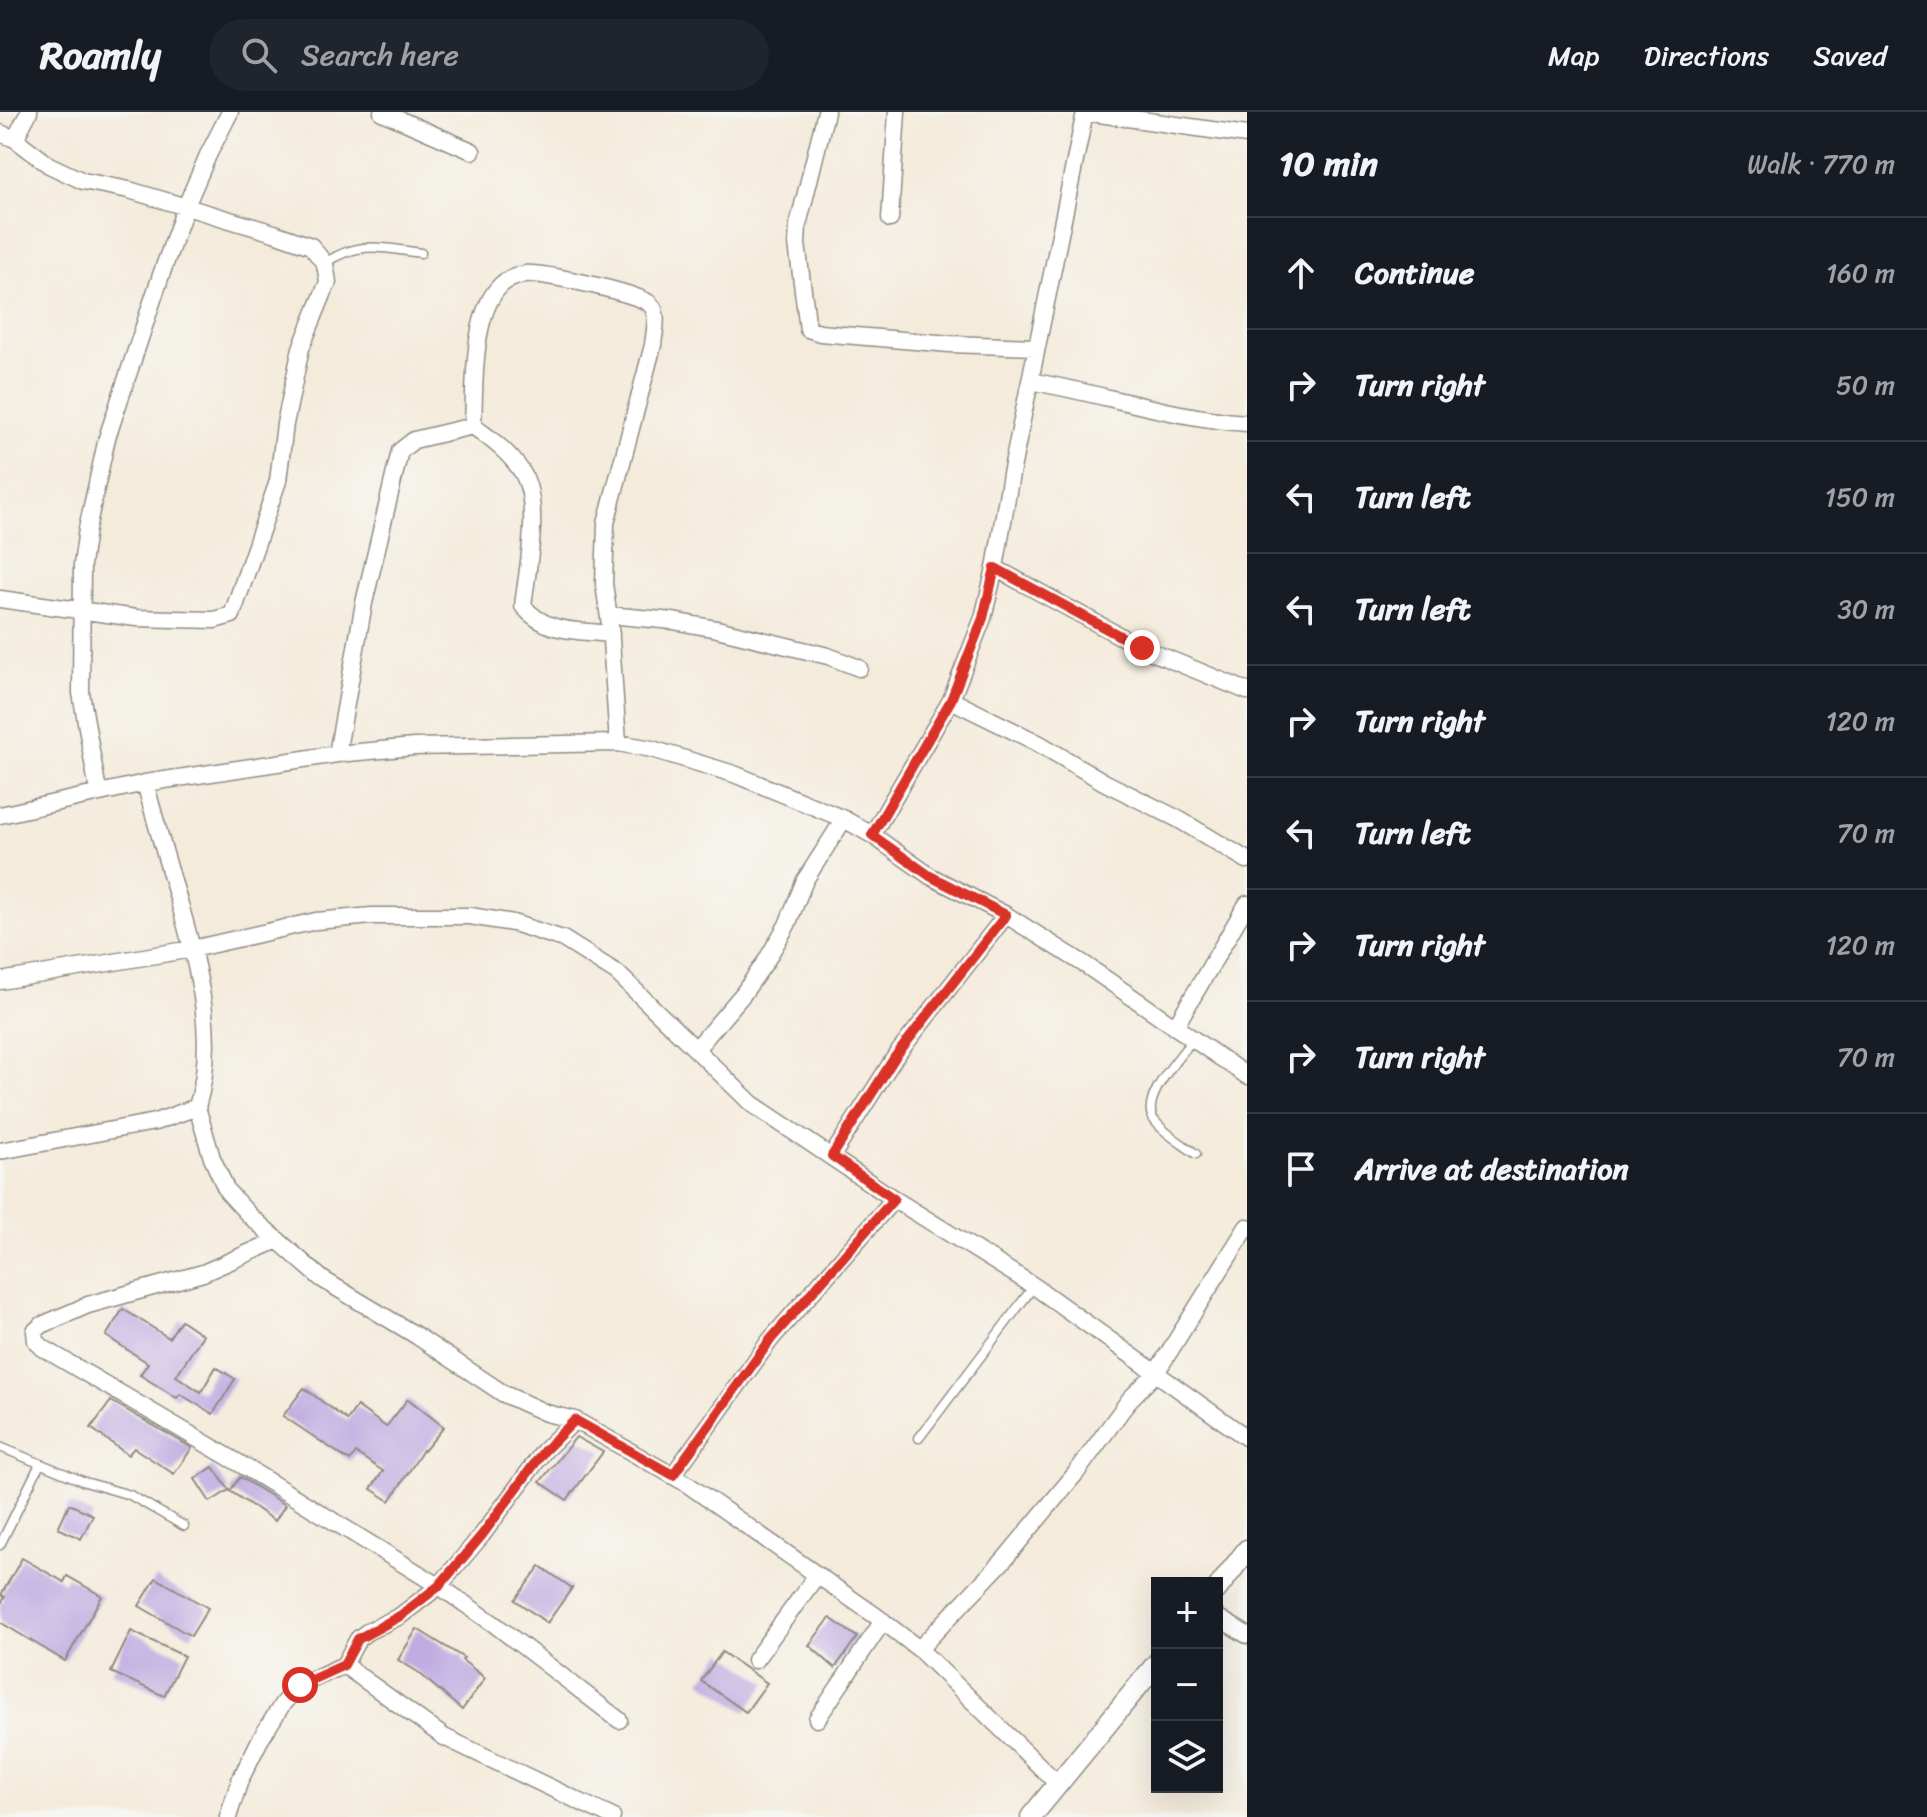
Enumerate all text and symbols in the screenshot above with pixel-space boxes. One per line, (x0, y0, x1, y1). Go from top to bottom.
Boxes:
search box (209, 19, 769, 91)
text: Roamly (40, 22, 161, 89)
text: Search here (301, 28, 459, 82)
text: Map (1548, 31, 1600, 80)
text: Directions (1644, 31, 1769, 80)
text: Saved (1813, 31, 1887, 80)
icon: search (237, 33, 281, 77)
text: 10 min (1279, 134, 1378, 194)
text: Walk · 770 m (1747, 141, 1895, 187)
text: Continue (1355, 246, 1474, 300)
text: 160 m (1826, 250, 1895, 296)
icon: ahead (1279, 251, 1323, 295)
text: Turn right (1355, 358, 1485, 412)
text: 50 m (1836, 362, 1895, 408)
icon: right (1279, 363, 1323, 407)
text: Turn left (1355, 470, 1471, 524)
text: 150 m (1825, 474, 1895, 520)
icon: left (1279, 475, 1323, 519)
text: Turn left (1355, 582, 1471, 636)
text: 30 m (1838, 586, 1895, 632)
icon: left (1279, 587, 1323, 631)
route end (1124, 630, 1160, 666)
text: Turn right (1355, 694, 1485, 748)
text: 120 m (1826, 698, 1895, 744)
icon: right (1279, 699, 1323, 743)
text: Turn left (1355, 806, 1471, 860)
text: 70 m (1837, 810, 1895, 856)
icon: left (1279, 811, 1323, 855)
text: Turn right (1355, 918, 1485, 972)
text: 120 m (1826, 922, 1895, 968)
icon: right (1279, 923, 1323, 967)
text: Turn right (1355, 1030, 1485, 1084)
text: 70 m (1837, 1034, 1895, 1080)
icon: right (1279, 1035, 1323, 1079)
text: Arrive at destination (1355, 1142, 1629, 1196)
icon: arrive (1279, 1147, 1323, 1191)
map controls (1151, 1577, 1223, 1793)
button: + (1151, 1577, 1223, 1649)
button: − (1151, 1649, 1223, 1721)
route start (282, 1667, 318, 1703)
button: layers (1151, 1721, 1223, 1793)

